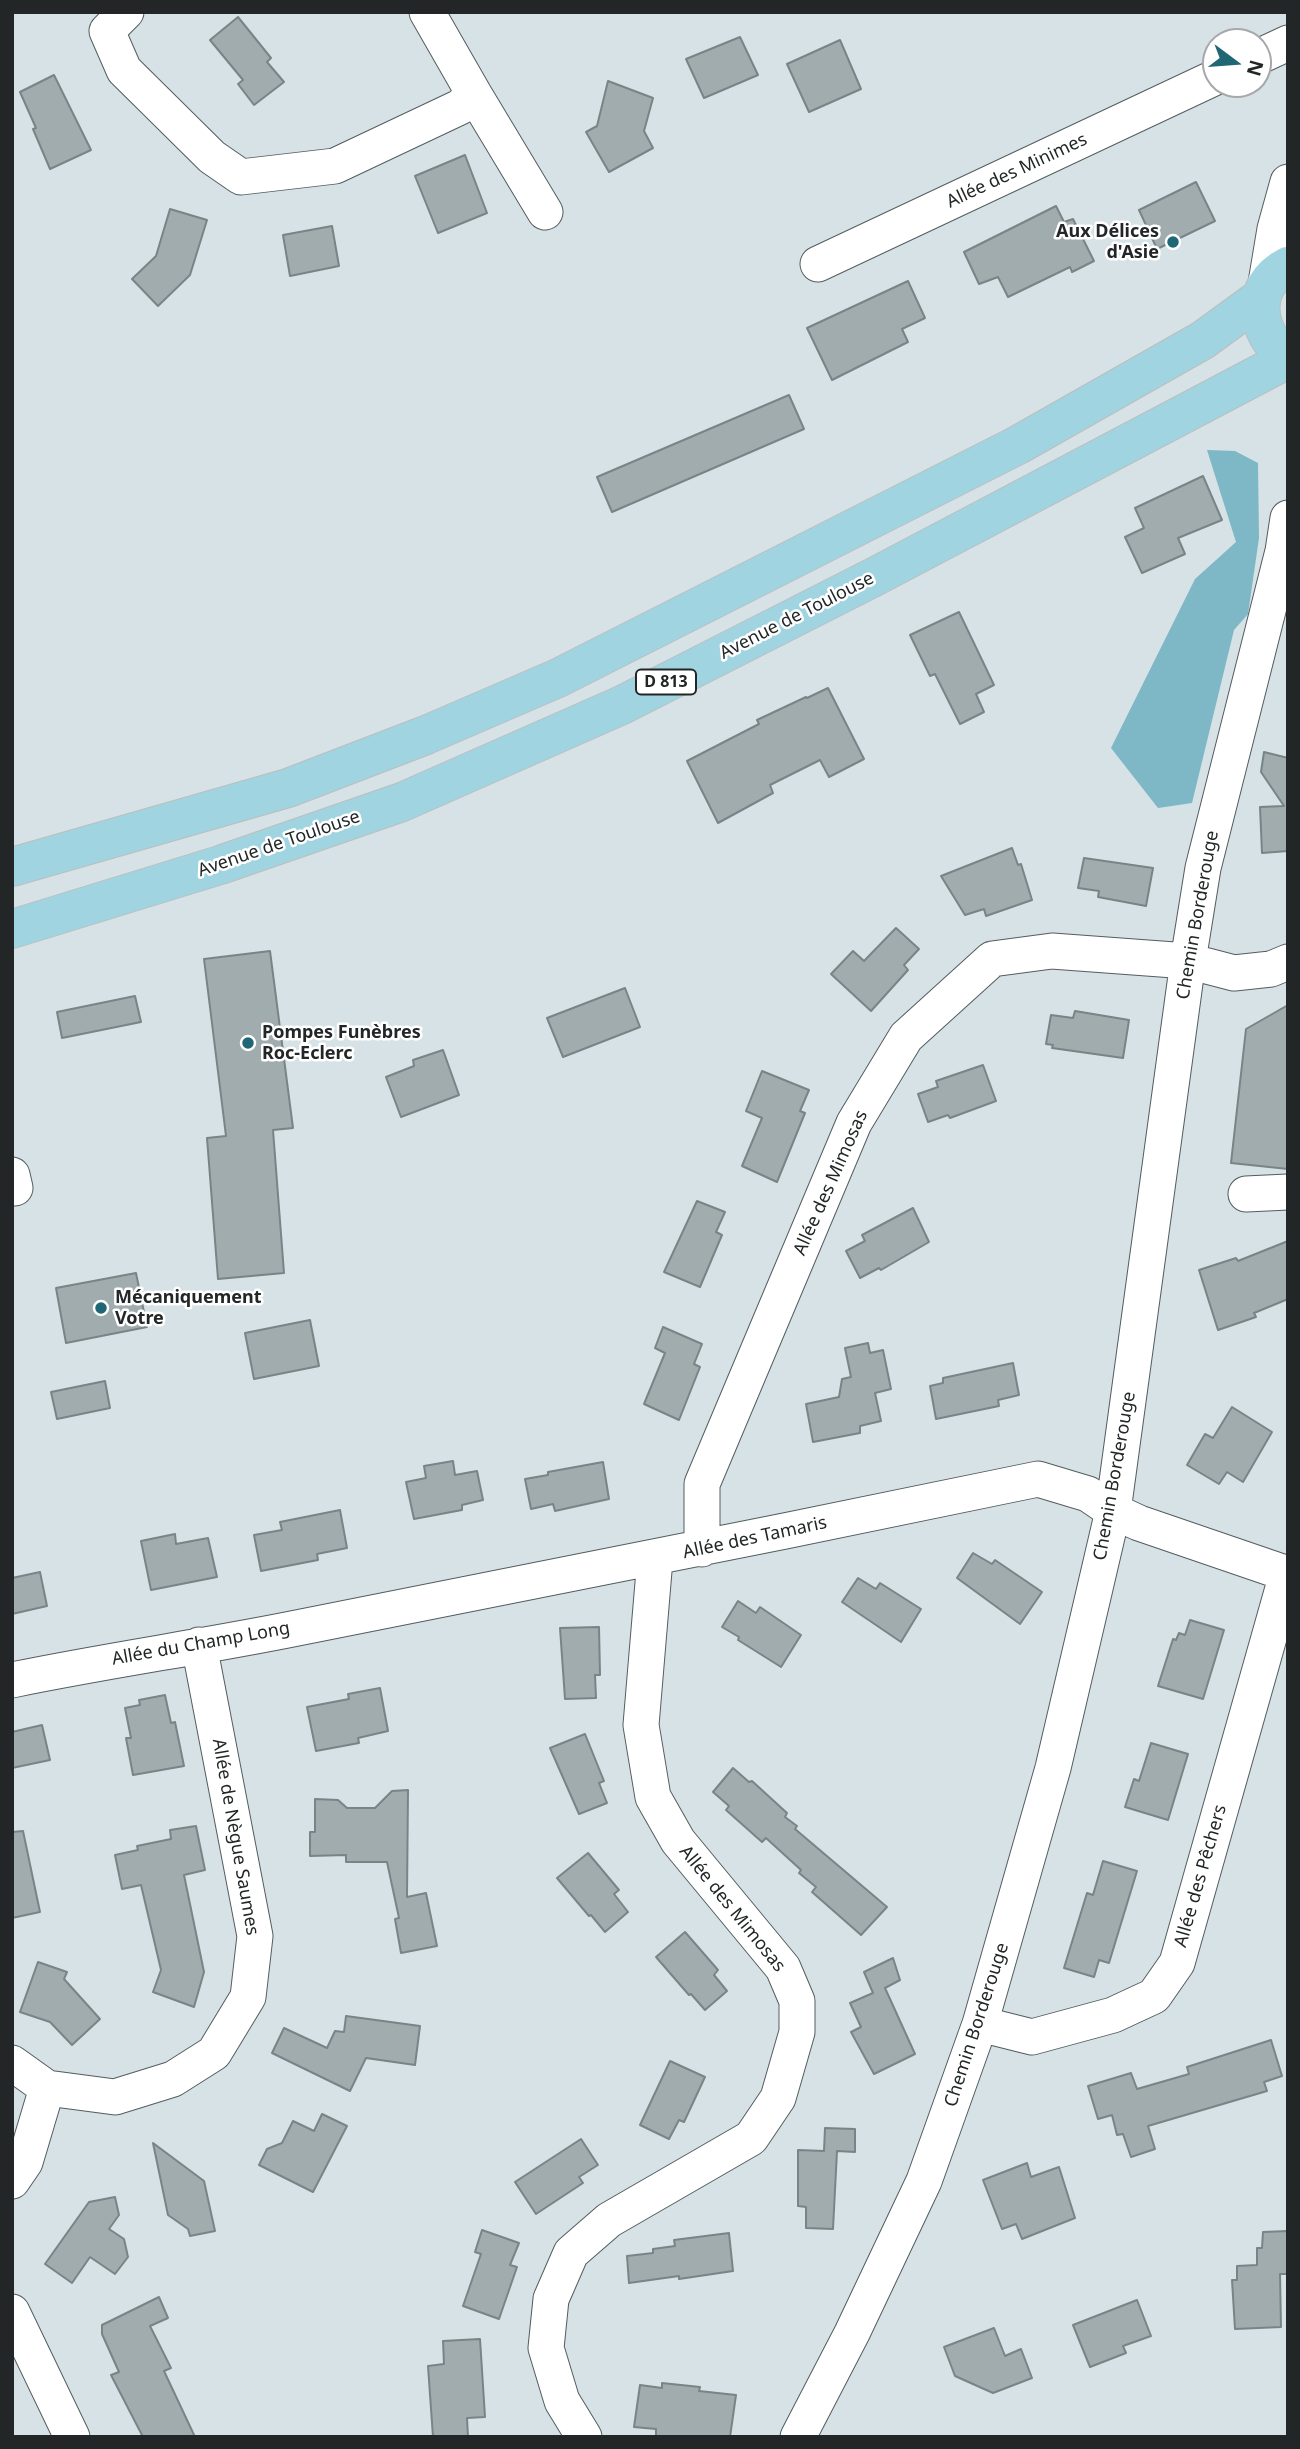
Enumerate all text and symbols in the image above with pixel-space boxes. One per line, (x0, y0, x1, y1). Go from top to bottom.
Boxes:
north arrow (1202, 28, 1272, 98)
text: N (1241, 57, 1270, 79)
street label: Allée des Minimes (943, 129, 1091, 213)
place label: Aux Délices d'Asie (1056, 221, 1159, 264)
marker: Aux Délices d'Asie (1165, 234, 1181, 250)
street label: Avenue de Toulouse (716, 568, 878, 664)
road number: D 813 (636, 670, 696, 694)
street label: Avenue de Toulouse (195, 806, 363, 882)
street label: Chemin Borderouge (1173, 829, 1223, 1001)
place label: Pompes Funèbres Roc-Eclerc (262, 1022, 421, 1064)
marker: Pompes Funèbres Roc-Eclerc (240, 1035, 256, 1051)
street label: Allée des Mimosas (789, 1107, 873, 1259)
place label: Mécaniquement Votre (115, 1287, 262, 1330)
marker: Mécaniquement Votre (93, 1300, 109, 1316)
street label: Chemin Borderouge (1090, 1390, 1140, 1562)
street label: Allée des Tamaris (681, 1512, 829, 1564)
street label: Allée du Champ Long (110, 1618, 292, 1670)
street label: Allée de Nègue Saumes (207, 1737, 263, 1937)
street label: Allée des Pêchers (1170, 1802, 1232, 1950)
street label: Allée des Mimosas (674, 1841, 790, 1977)
street label: Chemin Borderouge (940, 1940, 1014, 2110)

